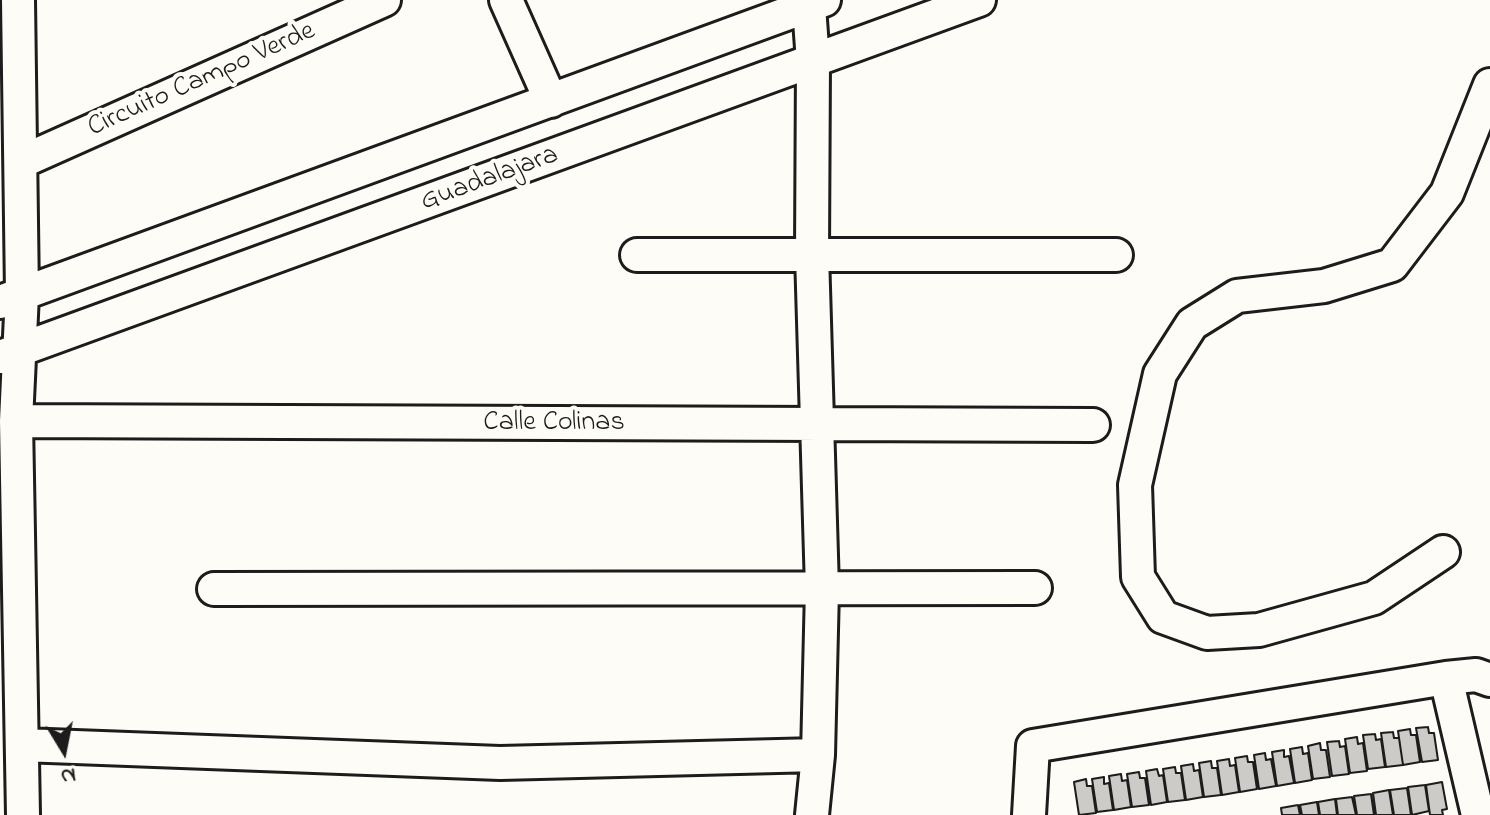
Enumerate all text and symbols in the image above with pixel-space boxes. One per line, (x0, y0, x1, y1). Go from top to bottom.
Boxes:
street label: Circuito Campo Verde (83, 16, 321, 146)
street label: Guadalajara (417, 140, 563, 220)
street label: Calle Colinas (483, 407, 625, 441)
north arrow (24, 711, 104, 791)
text: N (58, 758, 78, 792)

